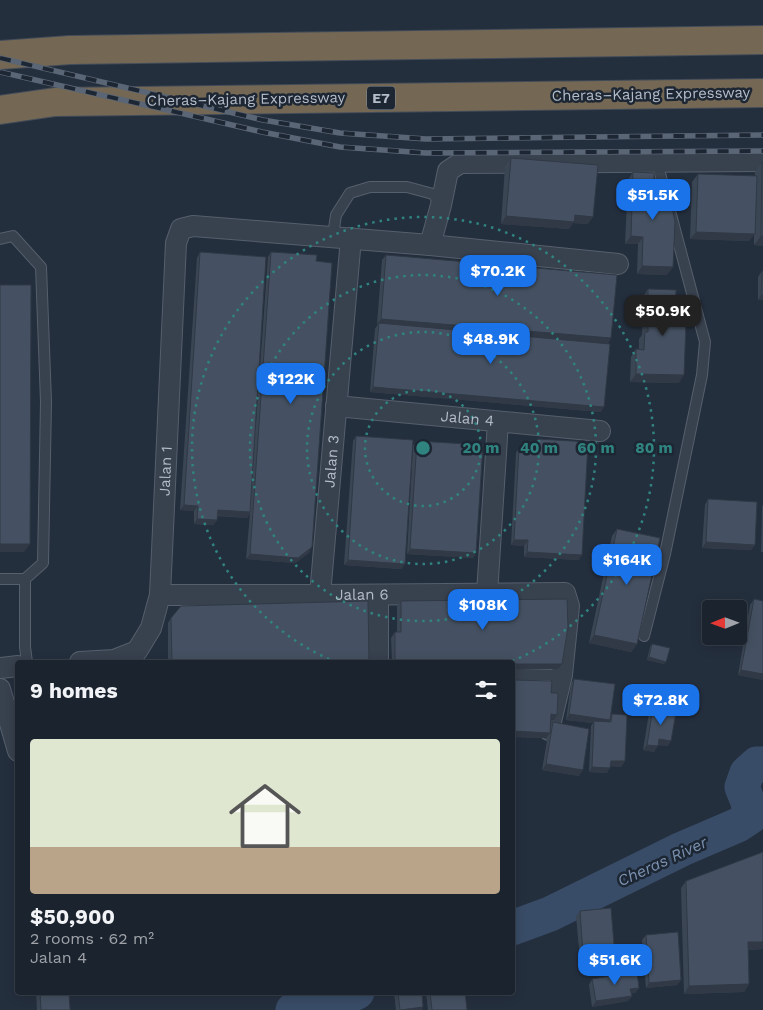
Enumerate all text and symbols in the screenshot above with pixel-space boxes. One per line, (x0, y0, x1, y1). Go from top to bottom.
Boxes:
street label: Cheras–Kajang Expressway (552, 83, 751, 105)
road number: E7 (367, 86, 395, 110)
street label: Cheras–Kajang Expressway (147, 88, 346, 110)
pin: $51.5K (612, 178, 694, 221)
text: $51.5K (627, 185, 679, 204)
pin: $70.2K (457, 254, 539, 297)
text: $70.2K (471, 261, 525, 280)
pin: $50.9K (622, 294, 704, 337)
text: $50.9K (635, 301, 691, 320)
pin: $48.9K (450, 322, 532, 365)
text: $48.9K (463, 329, 519, 348)
pin: $122K (256, 362, 326, 405)
text: $122K (267, 369, 315, 388)
street label: Jalan 4 (440, 407, 495, 430)
street label: Jalan 3 (320, 434, 343, 489)
centre of rings (414, 439, 432, 457)
text: 20 m (462, 439, 500, 457)
text: 40 m (520, 439, 558, 457)
text: 60 m (577, 439, 615, 457)
text: 80 m (635, 439, 673, 457)
street label: Jalan 1 (156, 446, 176, 496)
pin: $164K (592, 544, 662, 586)
text: $164K (603, 550, 651, 569)
street label: Jalan 6 (335, 585, 389, 604)
pin: $108K (448, 588, 518, 631)
text: $108K (459, 595, 507, 614)
north arrow (702, 600, 748, 645)
map controls (702, 600, 747, 645)
icon: filters (472, 676, 500, 704)
text: 9 homes (30, 678, 118, 703)
pin: $72.8K (620, 684, 702, 726)
text: $72.8K (633, 690, 689, 709)
icon: home (220, 771, 310, 861)
water label: Cheras River (614, 832, 711, 890)
text: $50,900 (30, 904, 115, 929)
text: 2 rooms · 62 m² (30, 929, 154, 948)
pin: $51.6K (574, 944, 656, 986)
text: Jalan 4 (30, 948, 87, 967)
text: $51.6K (589, 950, 641, 969)

